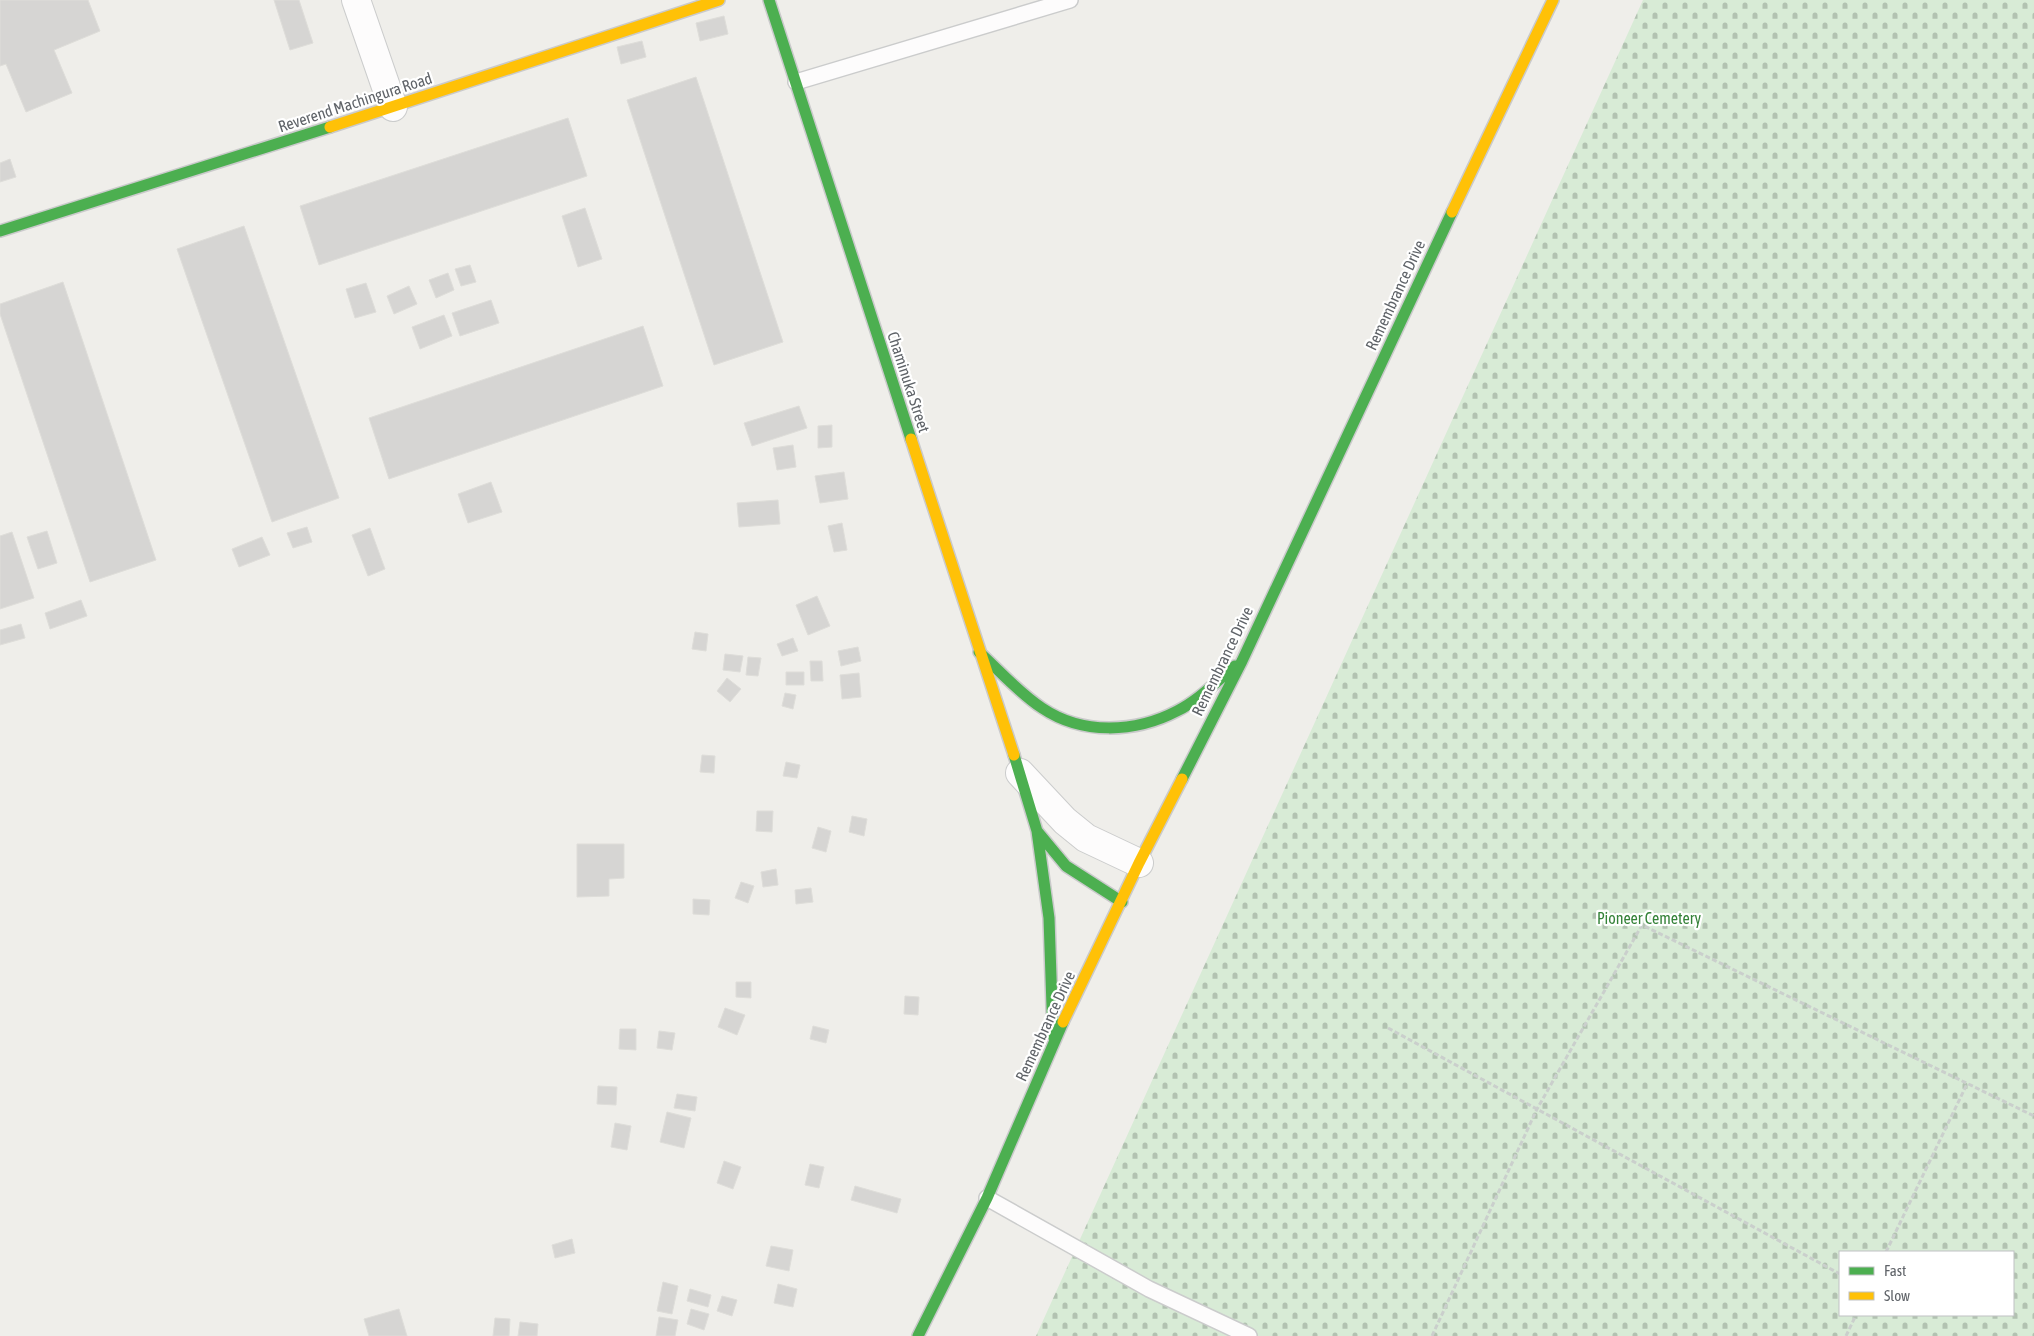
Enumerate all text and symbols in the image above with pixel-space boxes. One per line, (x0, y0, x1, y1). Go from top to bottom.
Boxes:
street label: Reverend Machingura Road (276, 69, 435, 136)
street label: Remembrance Drive (1362, 237, 1428, 353)
street label: Chaminuka Street (884, 329, 934, 435)
street label: Remembrance Drive (1188, 603, 1256, 719)
park label: Pioneer Cemetery (1597, 909, 1701, 928)
street label: Remembrance Drive (1012, 968, 1078, 1084)
legend (1839, 1251, 2014, 1316)
text: Fast (1884, 1262, 1906, 1279)
text: Slow (1884, 1287, 1910, 1304)

